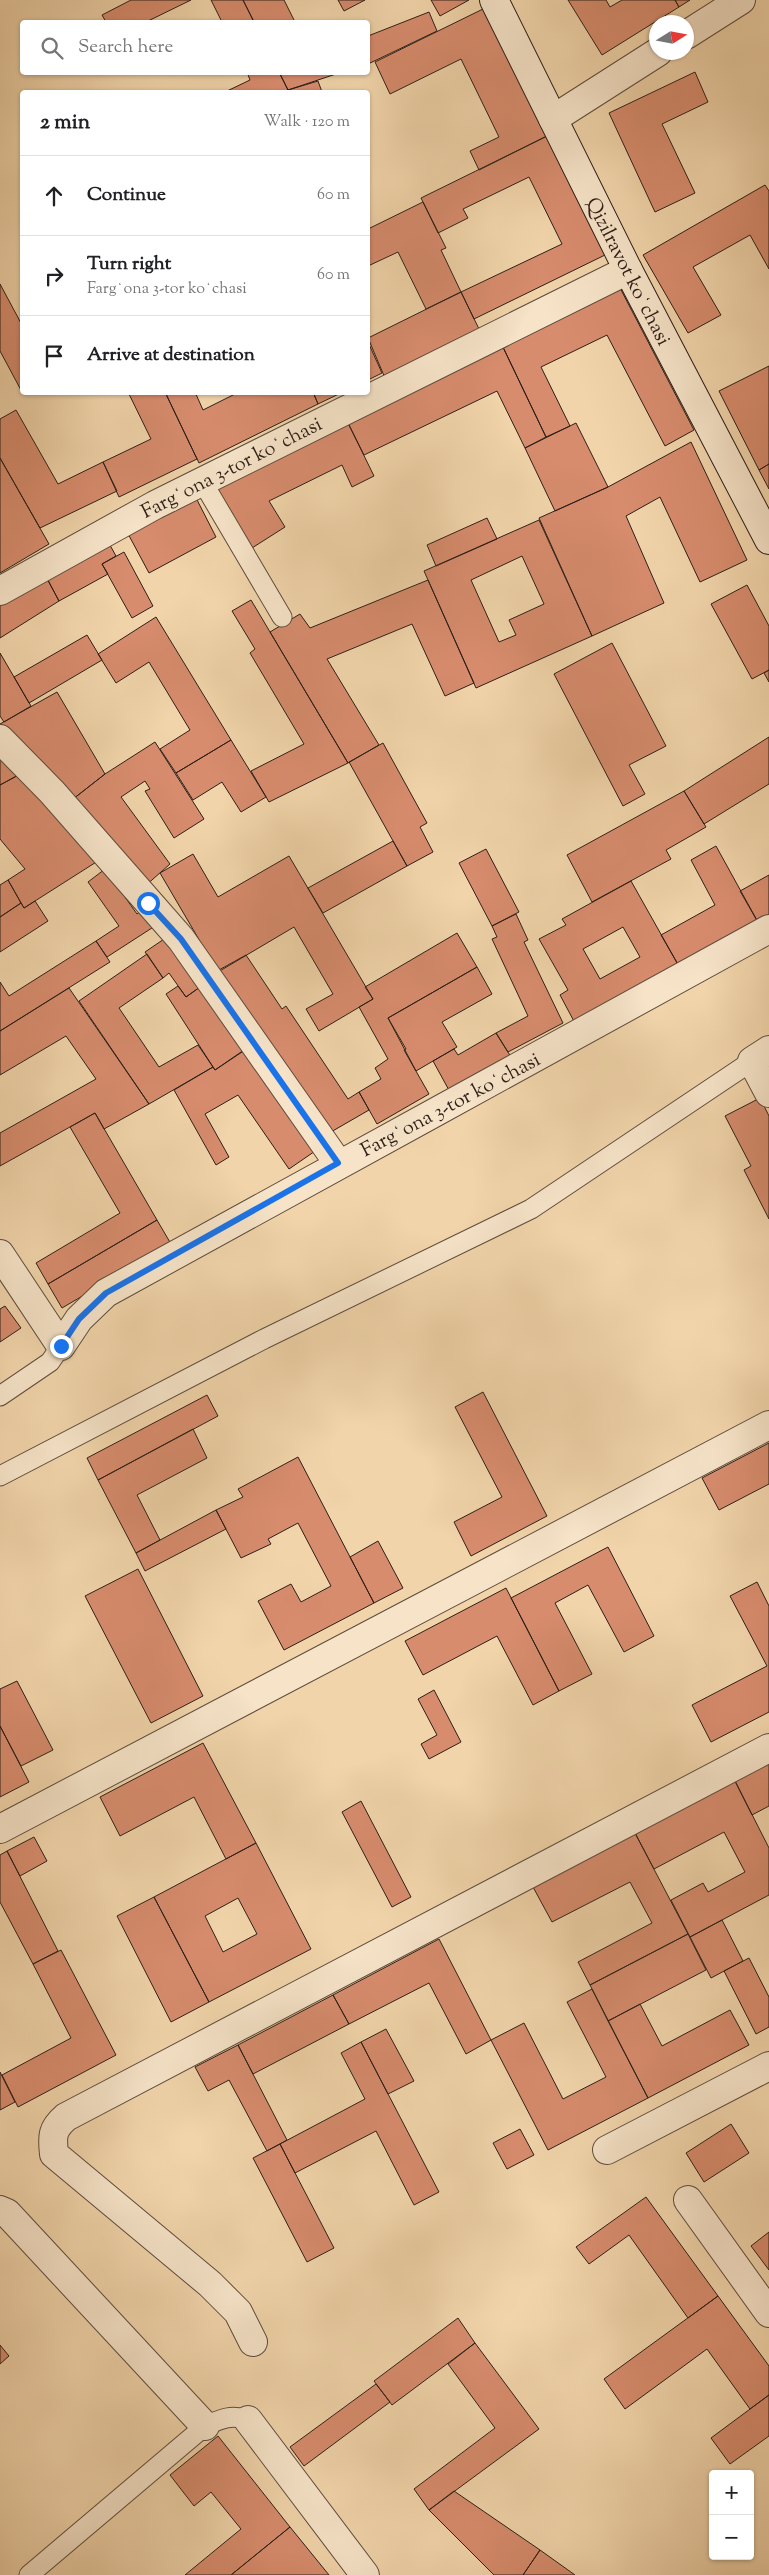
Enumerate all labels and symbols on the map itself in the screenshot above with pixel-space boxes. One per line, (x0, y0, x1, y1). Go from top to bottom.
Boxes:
north arrow (649, 15, 694, 60)
street label: Qizilravot koʻchasi (577, 193, 677, 352)
street label: Fargʻona 3-tor koʻchasi (137, 411, 328, 528)
route start (137, 892, 160, 915)
street label: Fargʻona 3-tor koʻchasi (356, 1046, 546, 1166)
route end (50, 1335, 73, 1358)

